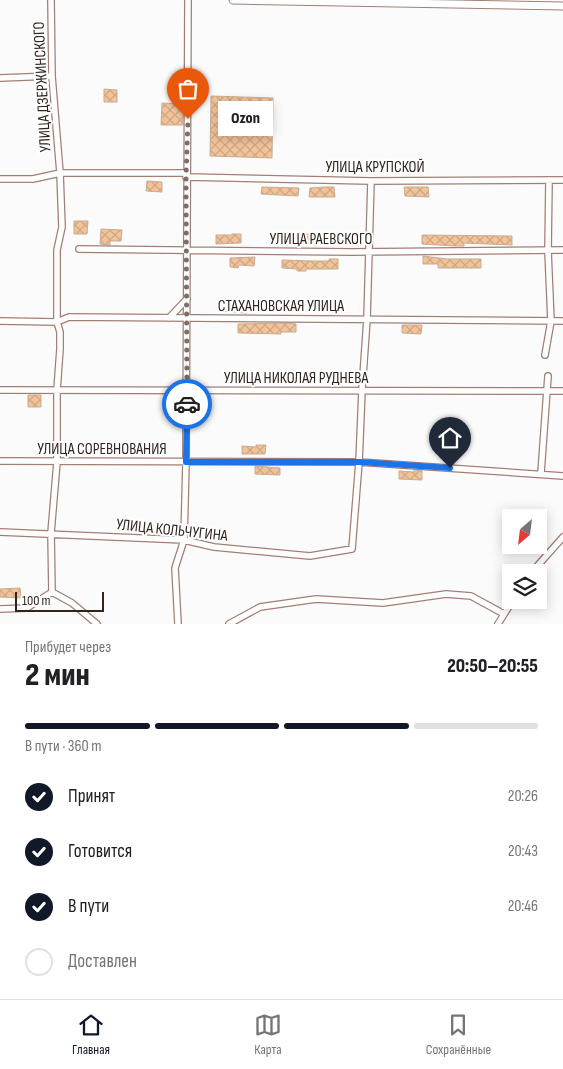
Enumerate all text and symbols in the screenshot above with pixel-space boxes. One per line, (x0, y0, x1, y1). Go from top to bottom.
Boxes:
street label: УЛИЦА ДЗЕРЖИНСКОГО (30, 21, 55, 153)
pin (167, 68, 209, 119)
icon: bag (174, 75, 202, 103)
callout: Ozon (218, 102, 273, 136)
text: Ozon (231, 109, 260, 128)
street label: УЛИЦА КРУПСКОЙ (325, 158, 425, 177)
street label: УЛИЦА РАЕВСКОГО (270, 230, 372, 249)
street label: СТАХАНОВСКАЯ УЛИЦА (218, 297, 344, 316)
street label: УЛИЦА НИКОЛАЯ РУДНЕВА (224, 369, 368, 388)
courier (162, 379, 212, 429)
icon: car (173, 390, 201, 418)
pin (429, 417, 471, 468)
icon: home (436, 424, 464, 452)
street label: УЛИЦА СОРЕВНОВАНИЯ (37, 440, 167, 459)
north arrow (502, 509, 548, 554)
map controls (502, 509, 547, 609)
street label: УЛИЦА КОЛЬЧУГИНА (115, 515, 229, 546)
button: layers (502, 564, 547, 609)
scale bar (15, 589, 104, 612)
text: 100 m (22, 592, 51, 609)
text: Прибудет через (25, 638, 111, 657)
text: 20:50–20:55 (447, 655, 538, 678)
text: 2 мин (25, 656, 90, 695)
text: В пути · 360 m (25, 737, 102, 756)
icon: check (25, 783, 53, 811)
text: Принят (68, 785, 115, 808)
text: 20:26 (508, 787, 538, 806)
icon: check (25, 838, 53, 866)
text: Готовится (68, 840, 132, 863)
text: 20:43 (508, 842, 538, 861)
icon: check (25, 893, 53, 921)
text: В пути (68, 895, 109, 918)
text: 20:46 (508, 897, 538, 916)
text: Доставлен (68, 950, 137, 973)
tab: Главная (72, 1011, 110, 1058)
tab: Карта (254, 1011, 282, 1058)
tab: Сохранённые (426, 1011, 491, 1058)

